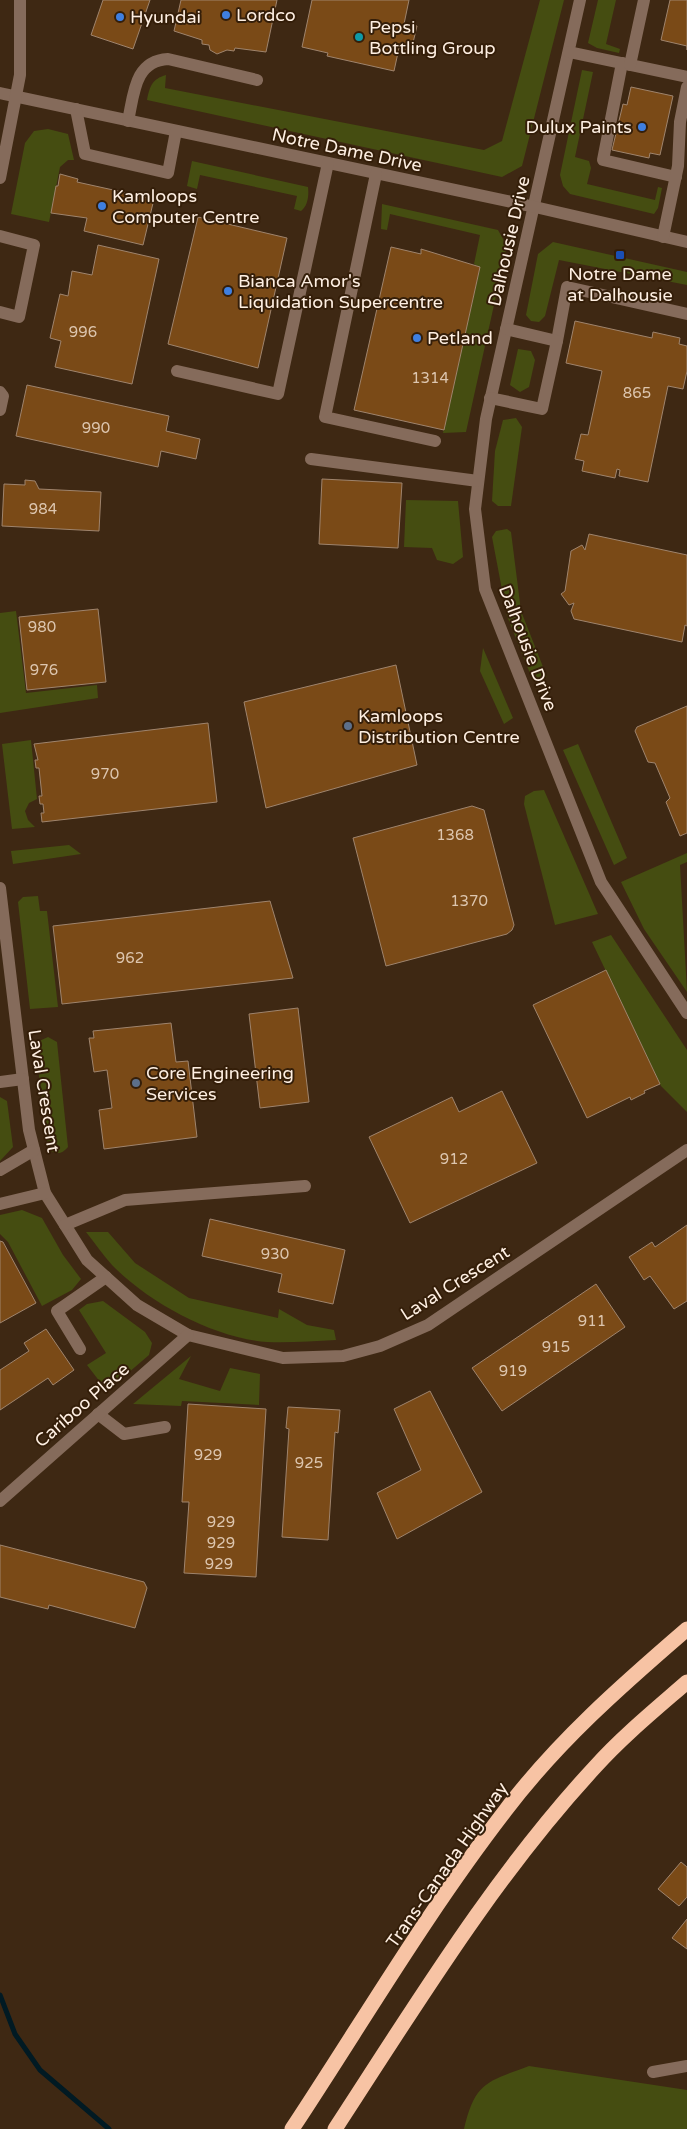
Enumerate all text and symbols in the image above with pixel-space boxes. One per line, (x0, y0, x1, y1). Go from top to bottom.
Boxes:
place label: Lordco (236, 4, 296, 26)
place label: Hyundai (130, 6, 201, 28)
marker: Lordco (220, 9, 232, 21)
marker: Hyundai (114, 11, 126, 23)
place label: Pepsi Bottling Group (369, 16, 496, 59)
marker: Pepsi Bottling Group (353, 31, 365, 43)
place label: Dulux Paints (526, 116, 632, 138)
marker: Dulux Paints (636, 121, 648, 133)
street label: Notre Dame Drive (270, 123, 424, 177)
street label: Dalhousie Drive (483, 174, 535, 308)
place label: Kamloops Computer Centre (112, 185, 259, 228)
marker: Kamloops Computer Centre (96, 200, 108, 212)
marker: Notre Dame at Dalhousie (614, 249, 626, 261)
place label: Notre Dame at Dalhousie (567, 263, 673, 306)
place label: Bianca Amor's Liquidation Supercentre (238, 270, 443, 313)
marker: Bianca Amor's Liquidation Supercentre (222, 285, 234, 297)
house number: 996 (69, 323, 97, 341)
place label: Petland (427, 327, 493, 349)
marker: Petland (411, 332, 423, 344)
house number: 1314 (411, 369, 449, 387)
house number: 865 (623, 384, 651, 402)
house number: 990 (82, 419, 110, 437)
house number: 984 (29, 500, 57, 518)
street label: Dalhousie Drive (494, 582, 562, 714)
house number: 980 (28, 618, 56, 636)
house number: 976 (30, 661, 58, 679)
place label: Kamloops Distribution Centre (358, 705, 520, 748)
marker: Kamloops Distribution Centre (342, 720, 354, 732)
house number: 970 (91, 765, 119, 783)
house number: 1368 (436, 826, 474, 844)
house number: 1370 (450, 892, 488, 910)
house number: 962 (116, 949, 144, 967)
street label: Laval Crescent (23, 1028, 65, 1154)
place label: Core Engineering Services (146, 1062, 294, 1105)
marker: Core Engineering Services (130, 1077, 142, 1089)
house number: 912 (440, 1150, 468, 1168)
street label: Laval Crescent (397, 1241, 514, 1325)
house number: 930 (261, 1245, 289, 1263)
house number: 911 (578, 1312, 606, 1330)
house number: 915 (542, 1338, 570, 1356)
street label: Cariboo Place (30, 1358, 134, 1452)
house number: 919 (499, 1362, 527, 1380)
house number: 929 (194, 1446, 222, 1464)
house number: 925 (295, 1454, 323, 1472)
house number: 929 (207, 1513, 235, 1531)
house number: 929 (207, 1534, 235, 1552)
house number: 929 (205, 1555, 233, 1573)
street label: Trans-Canada Highway (381, 1778, 513, 1952)

